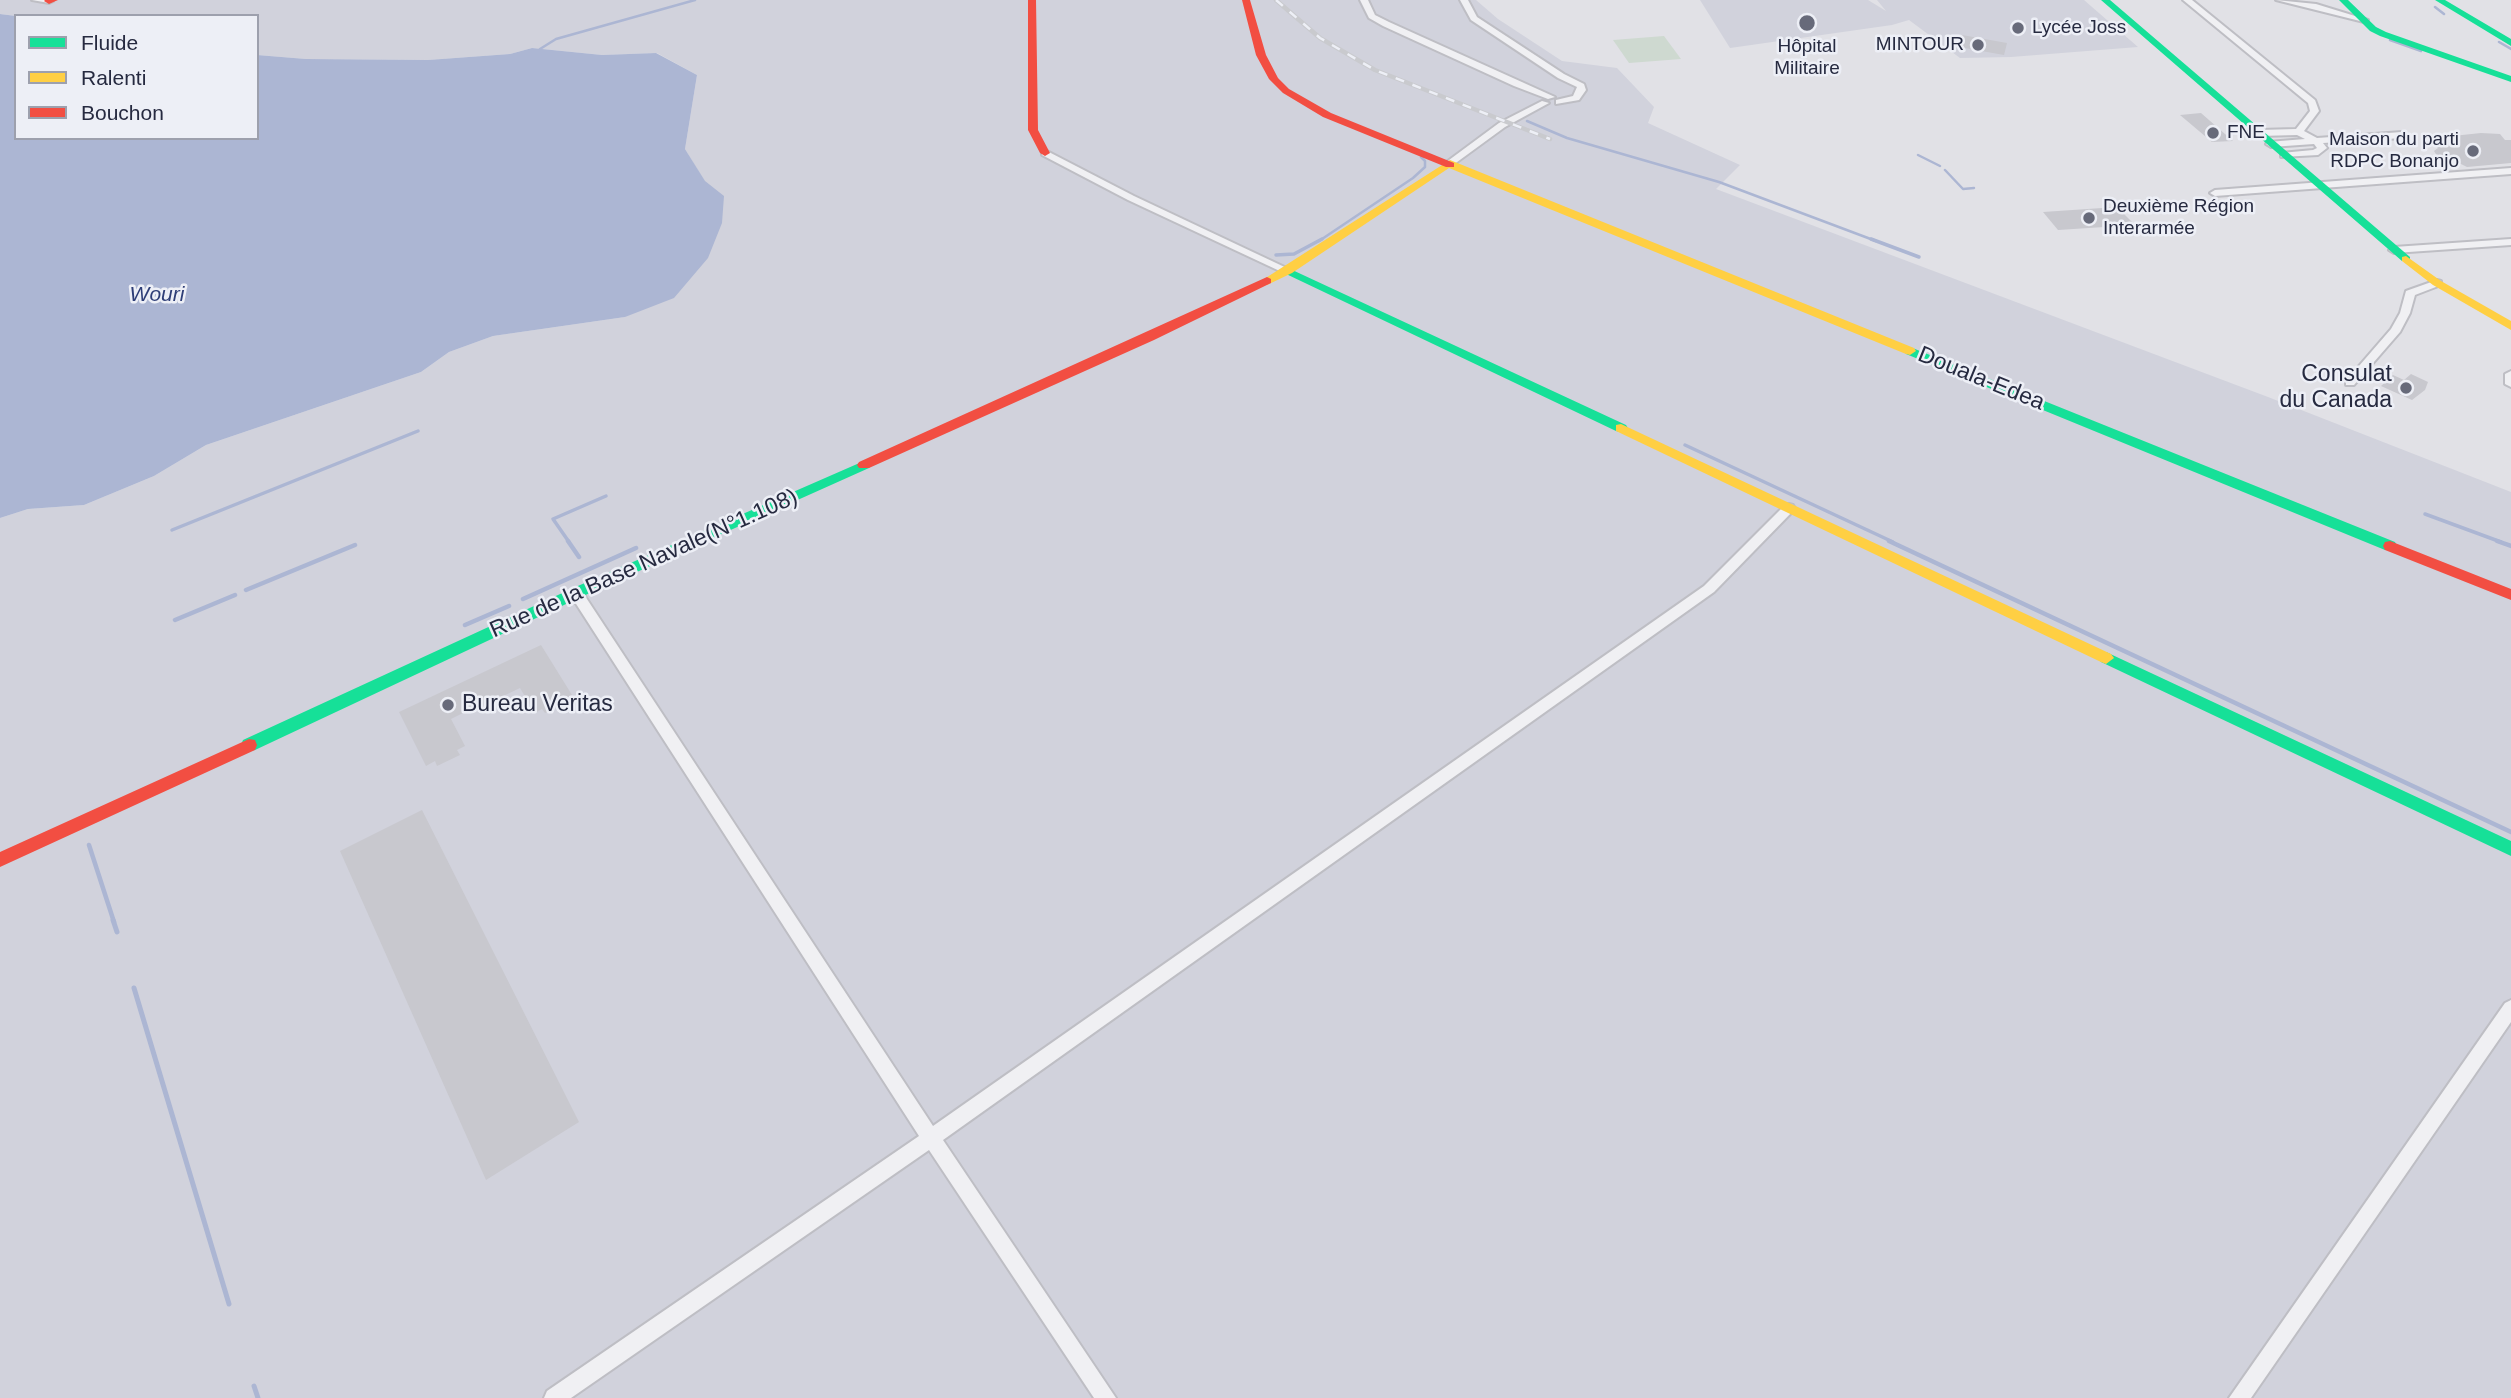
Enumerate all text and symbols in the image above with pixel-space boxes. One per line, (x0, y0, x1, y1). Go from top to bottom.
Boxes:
marker: Hôpital Militaire (1797, 13, 1817, 33)
legend (14, 14, 259, 140)
place label: Lycée Joss (2032, 17, 2126, 39)
marker: Lycée Joss (2010, 20, 2026, 36)
text: Fluide (81, 31, 138, 54)
place label: MINTOUR (1876, 34, 1964, 56)
place label: Hôpital Militaire (1774, 36, 1840, 80)
marker: MINTOUR (1970, 37, 1986, 53)
text: Ralenti (81, 66, 146, 89)
text: Bouchon (81, 101, 164, 124)
place label: FNE (2227, 122, 2265, 144)
marker: FNE (2205, 125, 2221, 141)
place label: Maison du parti RDPC Bonanjo (2329, 129, 2459, 173)
marker: Maison du parti RDPC Bonanjo (2465, 143, 2481, 159)
place label: Deuxième Région Interarmée (2103, 196, 2254, 240)
marker: Deuxième Région Interarmée (2081, 210, 2097, 226)
water label: Wouri (130, 282, 184, 308)
street label: Douala-Edea (1914, 341, 2048, 417)
place label: Consulat du Canada (2279, 361, 2392, 415)
marker: Consulat du Canada (2398, 380, 2414, 396)
street label: Rue de la Base Navale(N°1.108) (486, 483, 802, 645)
place label: Bureau Veritas (462, 691, 613, 719)
marker: Bureau Veritas (440, 697, 456, 713)

